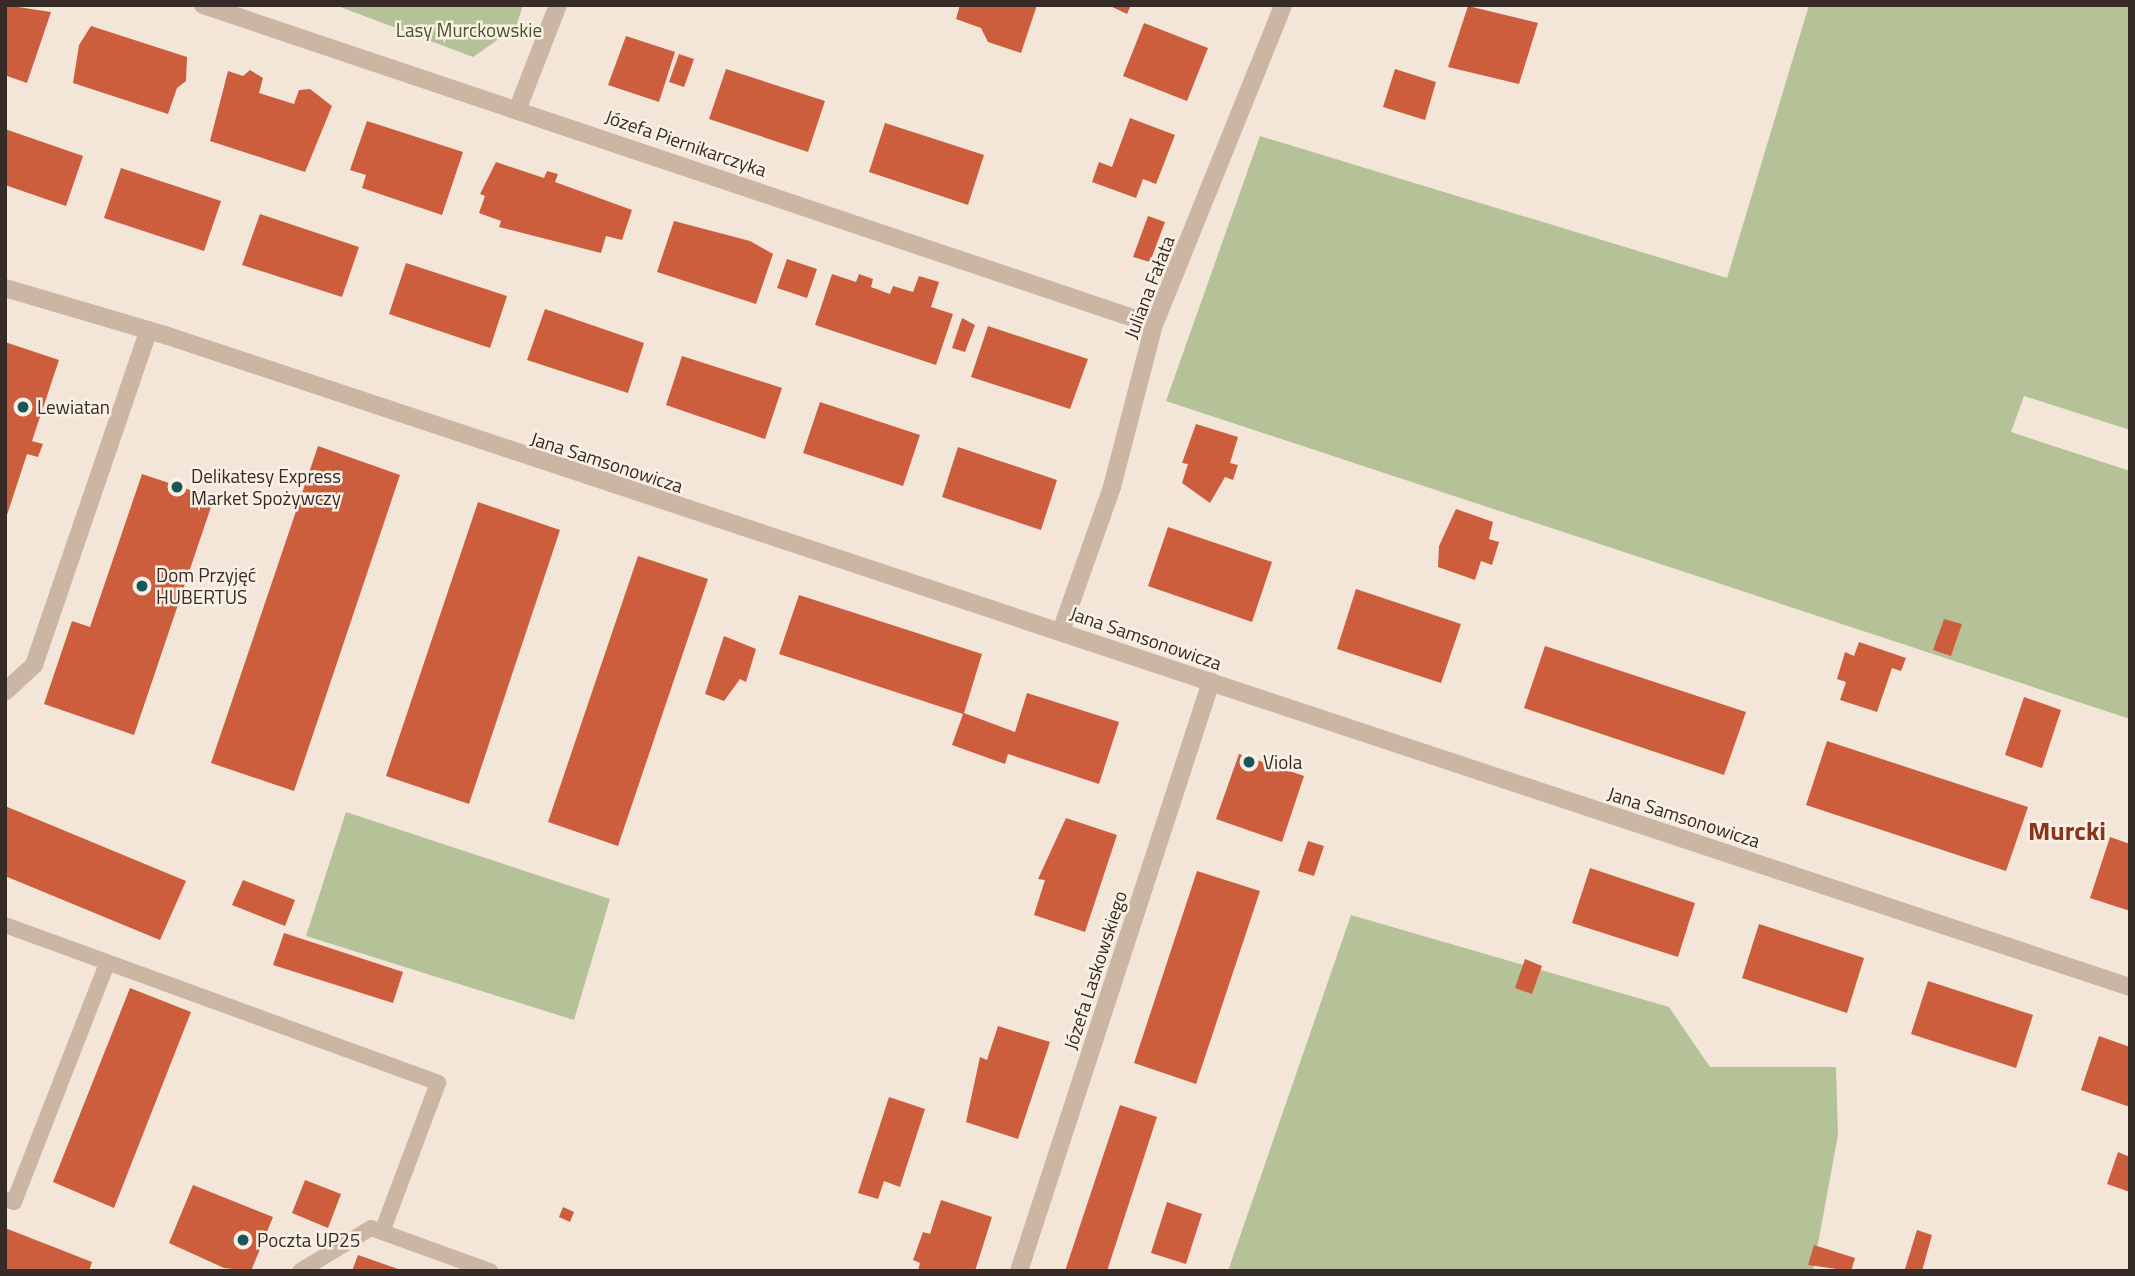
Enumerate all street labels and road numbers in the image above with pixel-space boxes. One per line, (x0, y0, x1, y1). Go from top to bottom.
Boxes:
street label: Józefa Piernikarczyka (602, 105, 770, 181)
street label: Juliana Fałata (1119, 232, 1179, 342)
street label: Jana Samsonowicza (528, 427, 686, 497)
street label: Jana Samsonowicza (1067, 601, 1225, 675)
street label: Jana Samsonowicza (1605, 782, 1763, 852)
street label: Józefa Laskowskiego (1059, 888, 1131, 1052)

